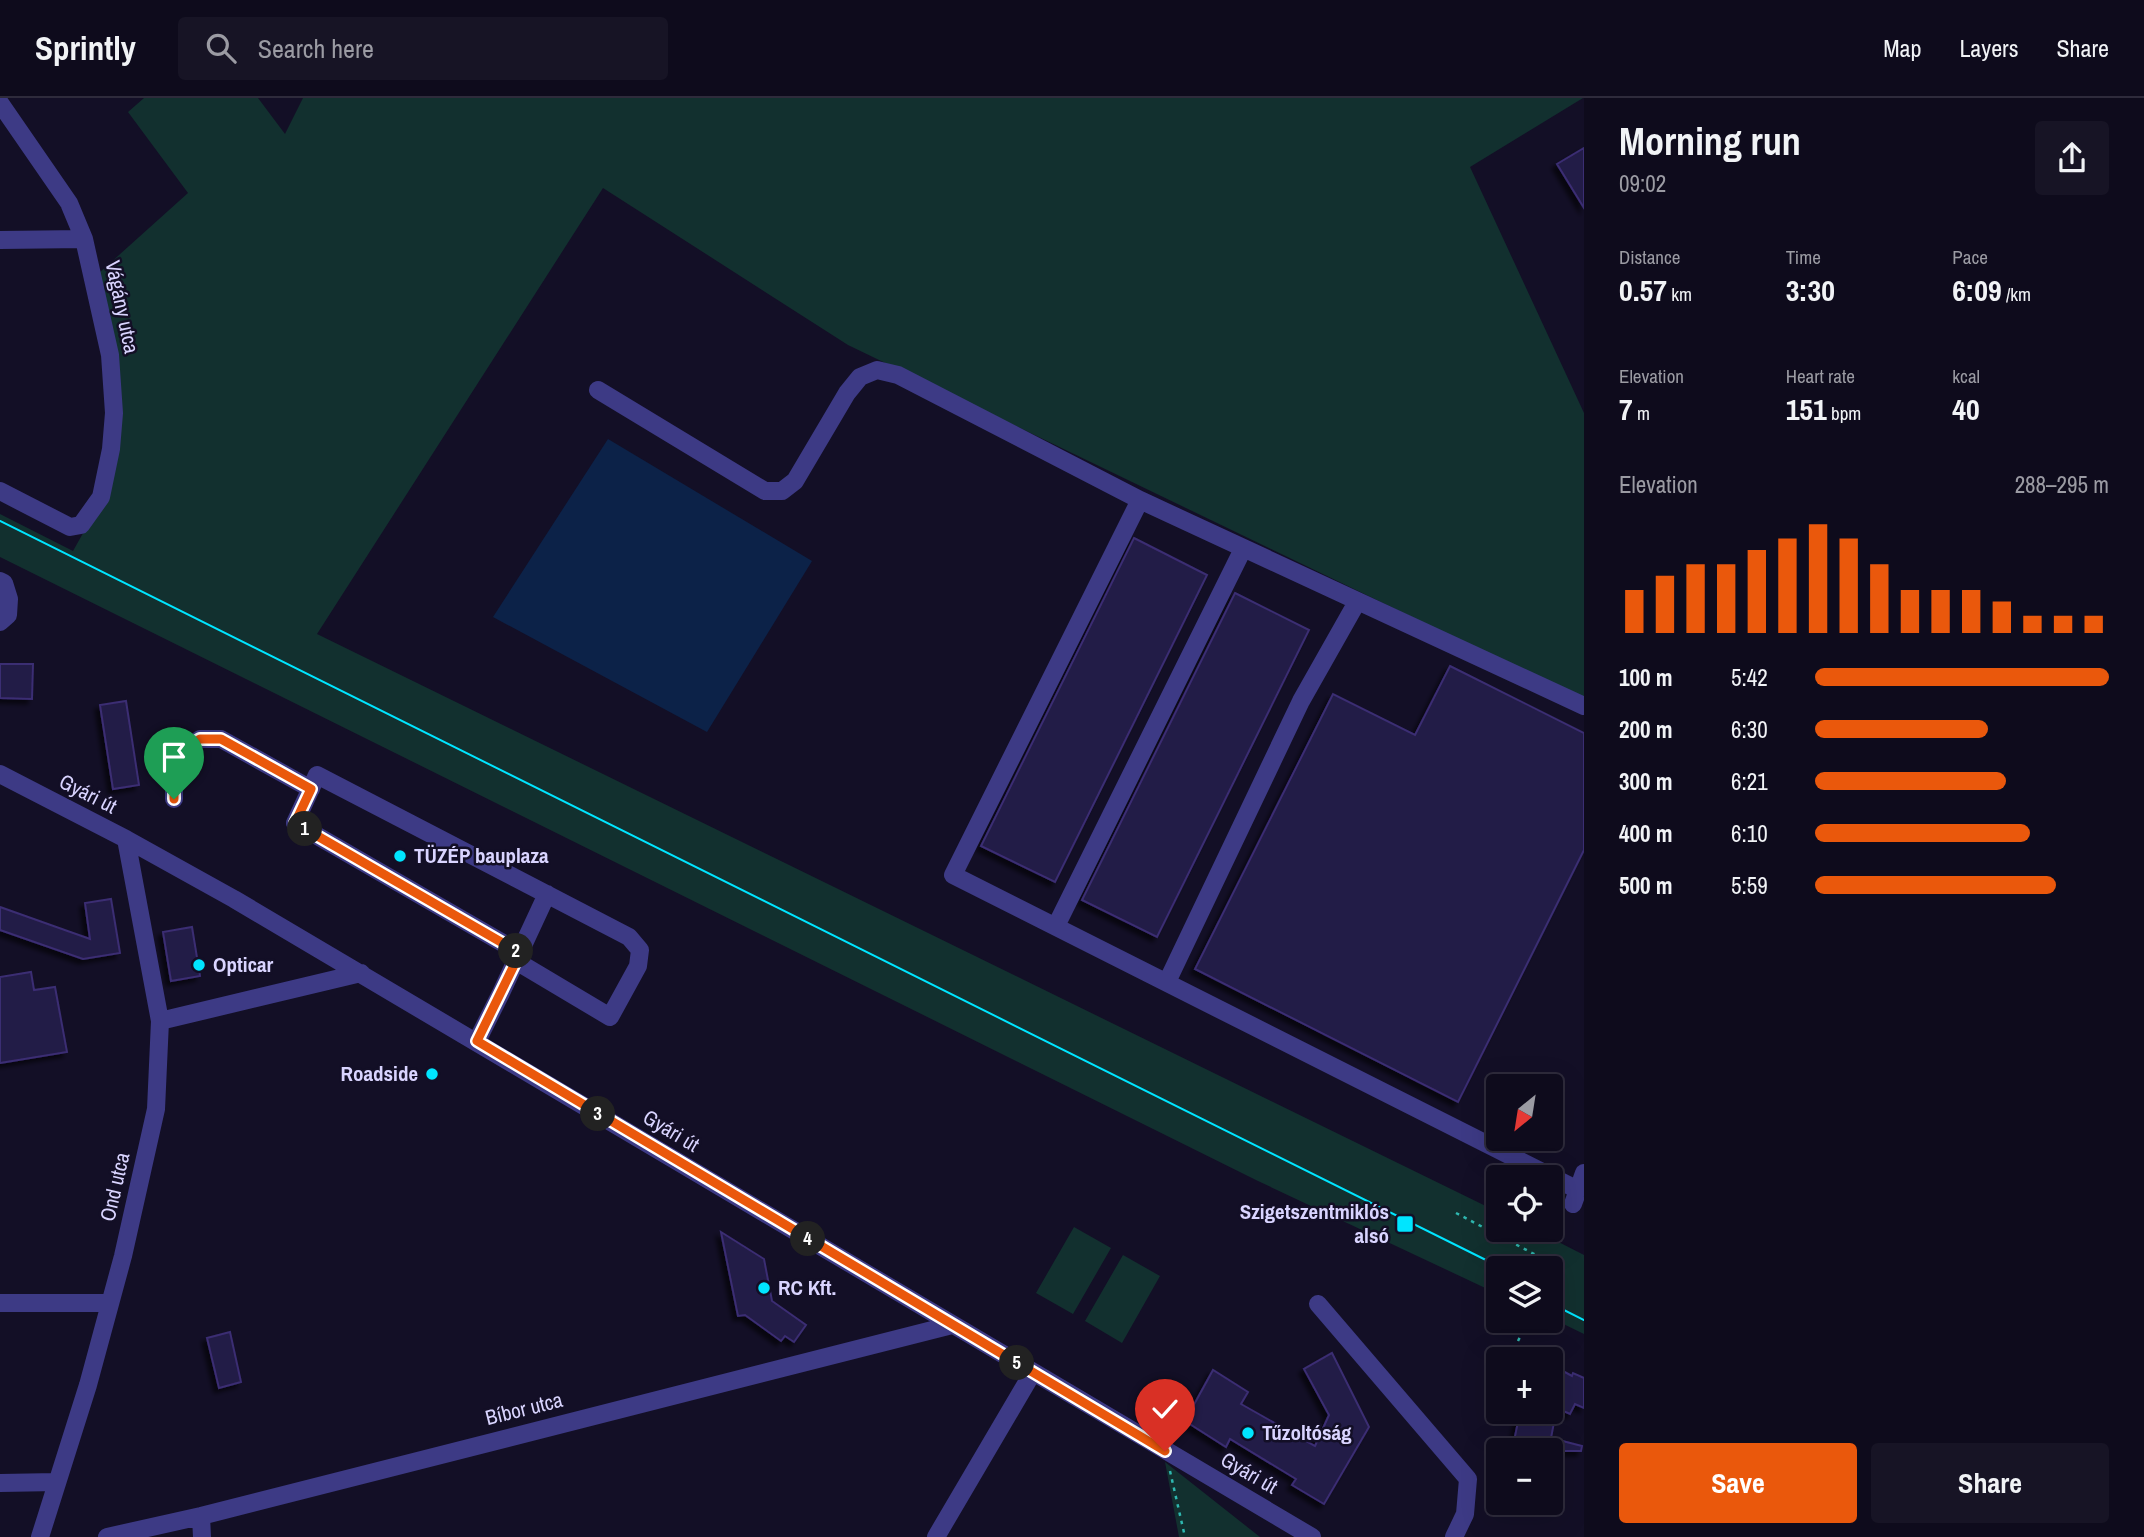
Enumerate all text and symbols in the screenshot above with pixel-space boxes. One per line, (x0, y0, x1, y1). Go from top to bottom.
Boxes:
search box (178, 17, 668, 80)
text: Sprintly (35, 26, 136, 70)
icon: search (202, 29, 240, 67)
text: Search here (258, 31, 374, 66)
text: Map (1883, 32, 1921, 64)
text: Layers (1959, 32, 2018, 64)
text: Share (2056, 32, 2109, 64)
text: Morning run (1619, 116, 1801, 167)
button: share (2035, 121, 2109, 195)
text: 09:02 (1619, 168, 1666, 199)
text: Distance (1619, 244, 1680, 270)
text: Time (1786, 244, 1821, 270)
text: Pace (1952, 244, 1988, 270)
street label: Vágány utca (98, 258, 147, 357)
text: 0.57 (1619, 270, 1667, 310)
text: 3:30 (1786, 270, 1835, 310)
text: 6:09 (1952, 270, 2002, 310)
text: km (1667, 281, 1692, 307)
text: /km (2002, 281, 2031, 307)
text: Elevation (1619, 363, 1684, 389)
text: Heart rate (1786, 363, 1855, 389)
text: kcal (1952, 363, 1980, 389)
text: 7 (1619, 389, 1633, 429)
text: 151 (1786, 389, 1827, 429)
text: 40 (1952, 389, 1980, 429)
text: m (1633, 400, 1650, 426)
text: bpm (1827, 400, 1861, 426)
text: Elevation (1619, 469, 1698, 500)
text: 288–295 m (2015, 469, 2109, 500)
text: 100 m (1619, 662, 1672, 693)
text: 5:42 (1731, 662, 1768, 693)
text: 200 m (1619, 714, 1672, 745)
text: 6:30 (1731, 714, 1768, 745)
pin (144, 727, 204, 799)
icon: arrive (155, 738, 193, 776)
text: 300 m (1619, 766, 1672, 797)
text: 6:21 (1731, 766, 1768, 797)
street label: Gyári út (54, 767, 122, 820)
pin: 1 (288, 812, 322, 846)
text: 1 (300, 815, 309, 841)
text: 400 m (1619, 818, 1672, 849)
text: 6:10 (1731, 818, 1768, 849)
place label: TÜZÉP bauplaza (414, 841, 549, 870)
marker: TÜZÉP bauplaza (392, 848, 408, 864)
text: 500 m (1619, 870, 1672, 901)
text: 5:59 (1731, 870, 1768, 901)
pin: 2 (498, 934, 534, 968)
text: 2 (511, 937, 520, 963)
place label: Opticar (213, 950, 274, 979)
marker: Opticar (191, 957, 207, 973)
place label: Roadside (340, 1059, 418, 1088)
marker: Roadside (424, 1066, 440, 1082)
north arrow (1486, 1074, 1563, 1152)
map controls (1486, 1074, 1563, 1515)
pin: 3 (580, 1096, 616, 1132)
text: 3 (593, 1100, 602, 1126)
street label: Gyári út (638, 1102, 705, 1159)
street label: Ond utca (93, 1149, 137, 1224)
button: locate (1486, 1165, 1563, 1242)
place label: Szigetszentmiklós alsó (1240, 1197, 1389, 1250)
marker: Szigetszentmiklós alsó (1395, 1214, 1415, 1234)
pin: 4 (790, 1222, 826, 1256)
text: 4 (803, 1225, 812, 1251)
button: layers (1486, 1256, 1563, 1333)
place label: RC Kft. (778, 1273, 836, 1302)
marker: RC Kft. (756, 1280, 772, 1296)
pin: 5 (1000, 1346, 1034, 1380)
button: + (1486, 1347, 1563, 1424)
text: 5 (1012, 1349, 1021, 1375)
pin (1135, 1379, 1195, 1451)
street label: Bíbor utca (482, 1385, 566, 1432)
icon: check (1146, 1390, 1184, 1428)
place label: Tűzoltóság (1262, 1418, 1352, 1447)
marker: Tűzoltóság (1240, 1425, 1256, 1441)
button: − (1486, 1438, 1563, 1515)
button: Save (1619, 1443, 1857, 1523)
button: Share (1871, 1443, 2109, 1523)
street label: Gyári út (1215, 1445, 1283, 1501)

